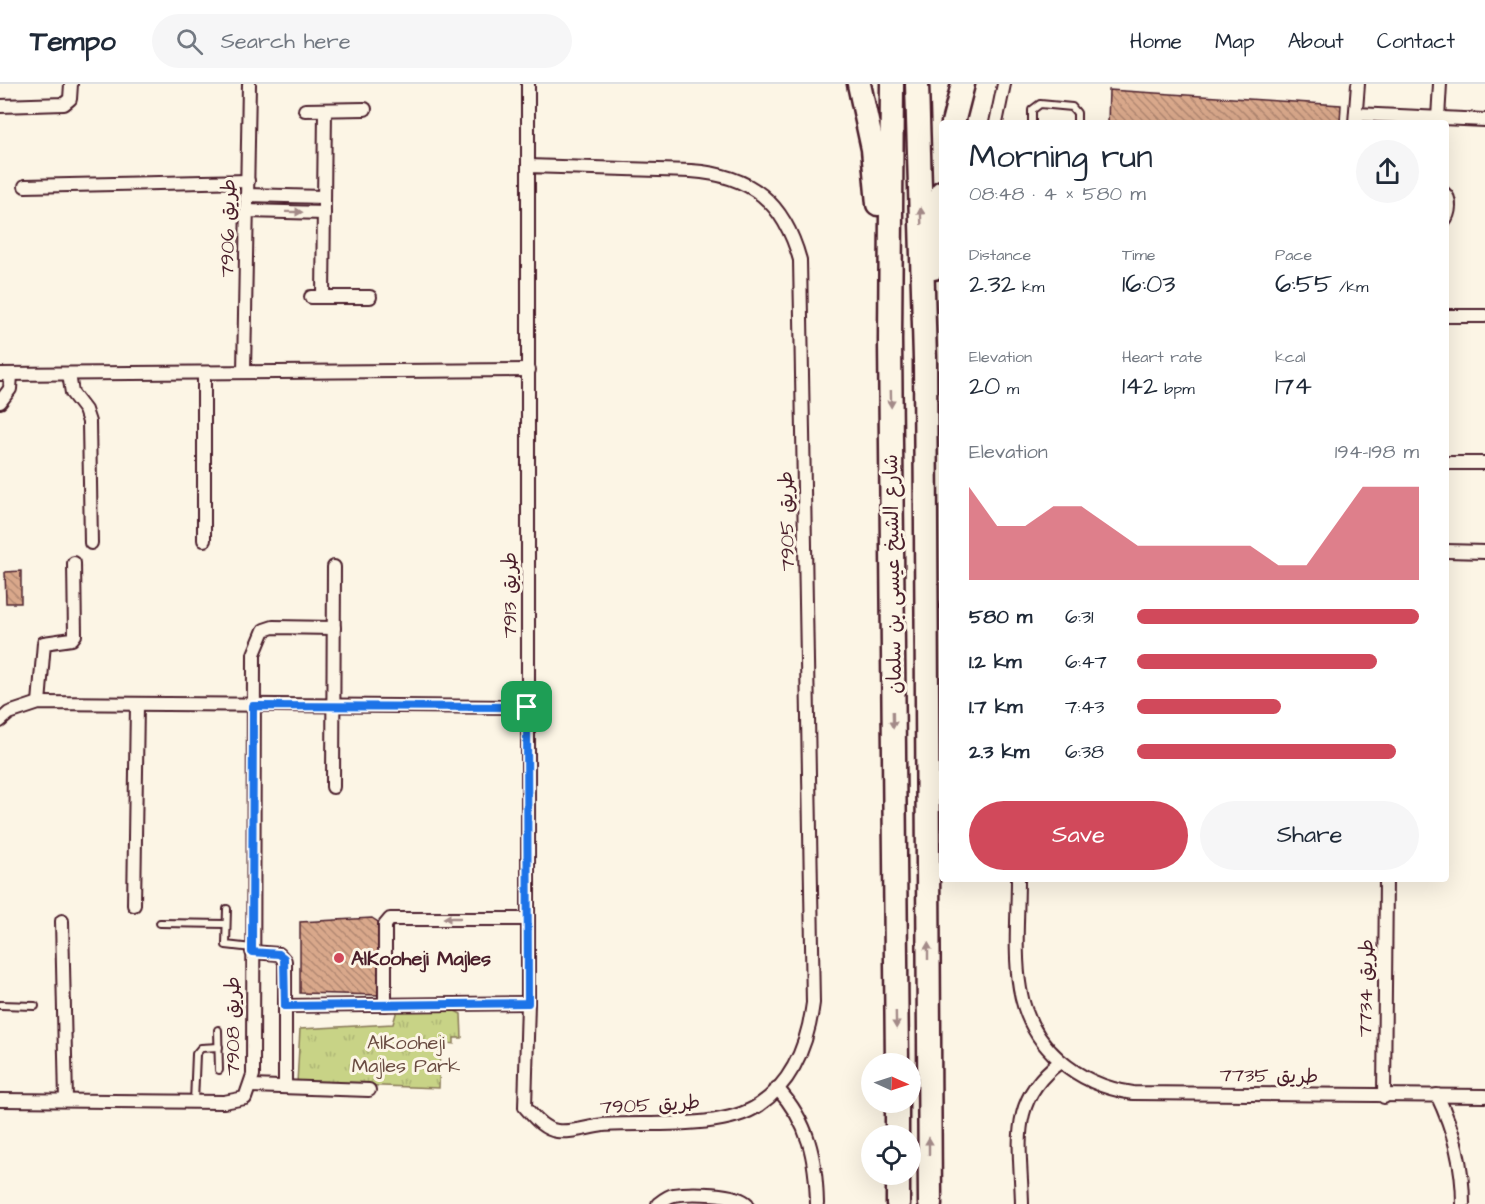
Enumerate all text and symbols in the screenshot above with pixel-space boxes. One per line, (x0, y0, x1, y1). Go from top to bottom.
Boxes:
search box (152, 14, 572, 68)
text: Tempo (30, 22, 116, 61)
icon: search (173, 25, 206, 58)
text: Search here (221, 26, 351, 57)
text: Home (1130, 27, 1182, 56)
text: Map (1215, 27, 1255, 56)
text: About (1288, 27, 1344, 56)
text: Contact (1377, 27, 1455, 56)
text: Morning run (969, 134, 1153, 180)
button: share (1356, 140, 1419, 203)
street label: طريق 7906 (213, 178, 243, 278)
text: 08:48 · 4 × 580 m (969, 180, 1146, 208)
one-way arrow (284, 207, 303, 217)
one-way arrow (916, 207, 925, 226)
text: Distance (969, 244, 1031, 266)
text: Time (1122, 244, 1156, 266)
text: Pace (1275, 244, 1312, 266)
text: 2.32 (969, 266, 1016, 302)
text: 16:03 (1122, 266, 1176, 302)
text: 6:55 (1275, 266, 1332, 302)
text: km (1016, 276, 1044, 298)
text: /km (1332, 276, 1368, 298)
text: Elevation (969, 346, 1032, 368)
text: Heart rate (1122, 346, 1202, 368)
text: kcal (1275, 346, 1306, 368)
text: 20 (969, 368, 1000, 404)
text: 142 (1122, 368, 1158, 404)
text: 174 (1275, 368, 1312, 404)
text: m (1000, 378, 1019, 400)
text: bpm (1158, 378, 1195, 400)
one-way arrow (886, 389, 895, 408)
text: Elevation (969, 438, 1048, 466)
text: 194–198 m (1335, 438, 1419, 466)
street label: شارع الشيخ عيسى بن سلمان (877, 454, 909, 694)
street label: طريق 7905 (772, 471, 802, 571)
street label: طريق 7913 (496, 552, 524, 638)
text: 580 m (969, 603, 1032, 631)
text: 6:31 (1065, 603, 1094, 631)
text: 1.2 km (969, 648, 1022, 676)
text: 6:47 (1065, 648, 1107, 676)
pin (501, 681, 552, 732)
icon: arrive (510, 690, 543, 723)
text: 1.7 km (969, 693, 1023, 721)
text: 7:43 (1065, 693, 1104, 721)
one-way arrow (889, 710, 898, 729)
text: 2.3 km (969, 738, 1029, 766)
text: 6:38 (1065, 738, 1104, 766)
button: Save (969, 801, 1188, 870)
button: Share (1200, 801, 1419, 870)
one-way arrow (442, 913, 461, 923)
street label: طريق 7734 (1351, 939, 1381, 1037)
one-way arrow (923, 941, 933, 960)
place label: AlKooheji Majles (351, 945, 491, 973)
marker: AlKooheji Majles (332, 951, 346, 965)
street label: طريق 7908 (219, 976, 247, 1076)
one-way arrow (891, 1010, 901, 1029)
park label: AlKooheji Majles Park (352, 1029, 460, 1080)
north arrow (861, 1053, 921, 1113)
map controls (861, 1053, 921, 1185)
street label: طريق 7735 (1219, 1061, 1319, 1091)
street label: طريق 7905 (599, 1088, 701, 1122)
button: locate (861, 1125, 921, 1185)
one-way arrow (924, 1136, 934, 1155)

